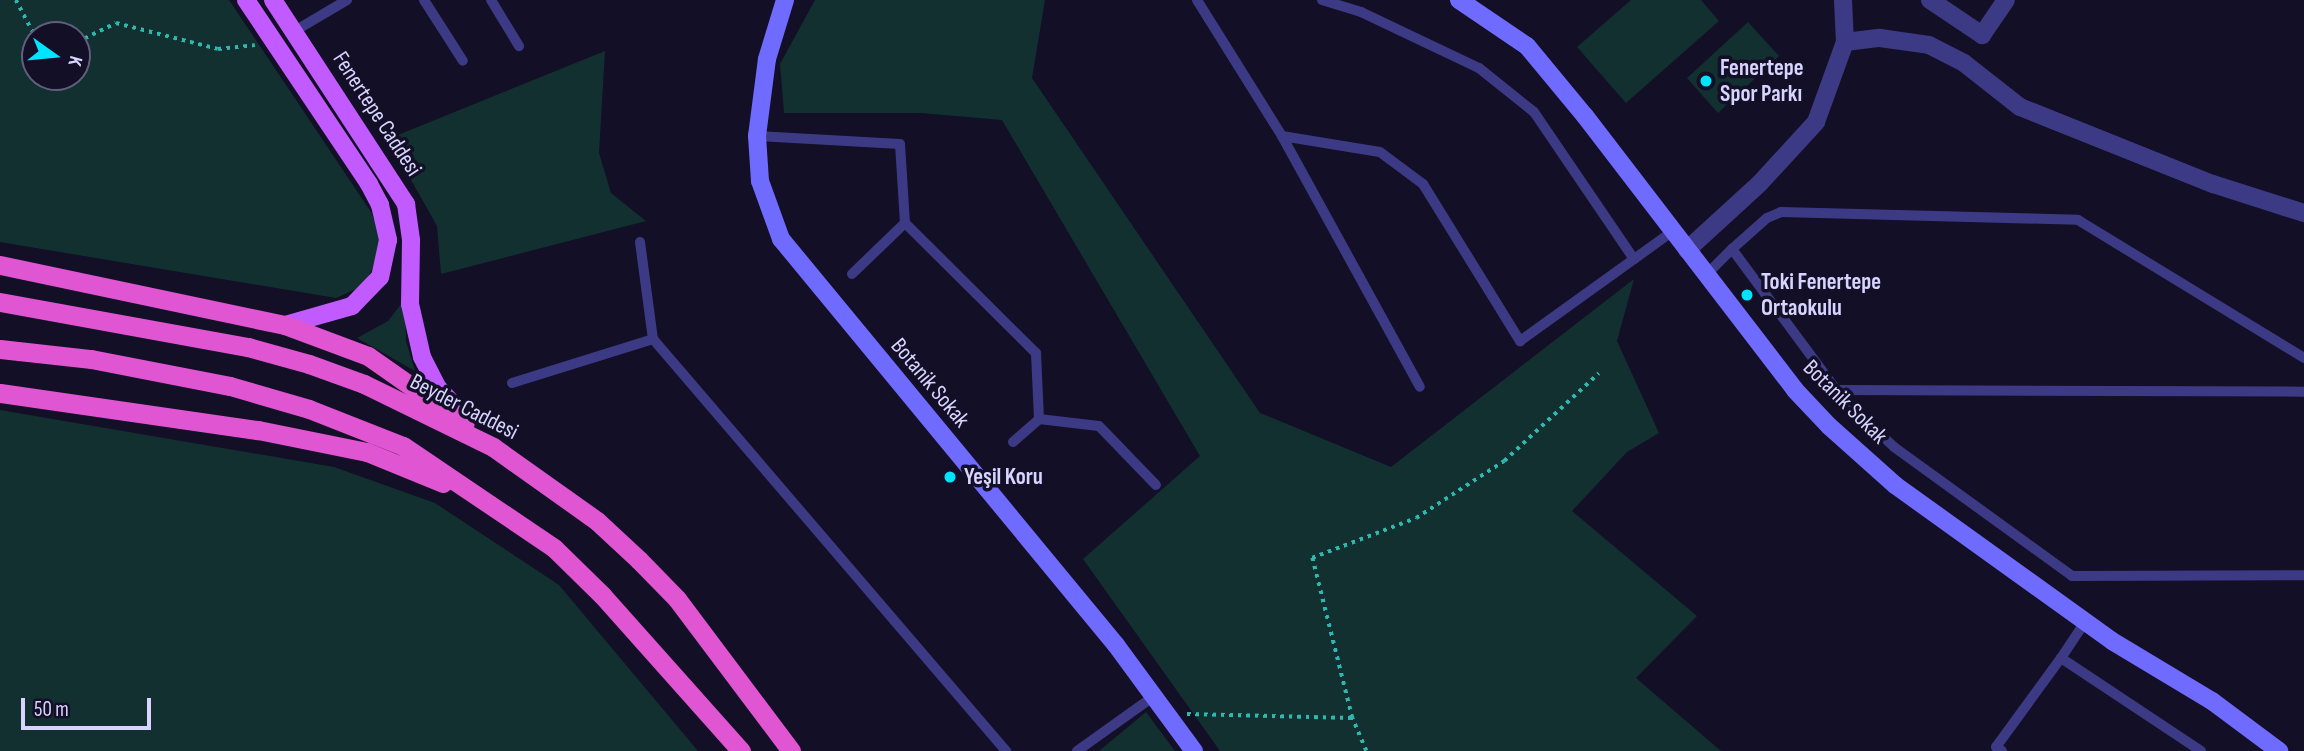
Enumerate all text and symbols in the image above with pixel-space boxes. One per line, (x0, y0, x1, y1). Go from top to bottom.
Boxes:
north arrow (21, 21, 91, 91)
street label: Fenertepe Caddesi (327, 47, 427, 181)
text: K (63, 54, 87, 69)
place label: Fenertepe Spor Parkı (1720, 54, 1804, 108)
marker: Fenertepe Spor Parkı (1698, 73, 1714, 89)
place label: Toki Fenertepe Ortaokulu (1761, 268, 1881, 322)
marker: Toki Fenertepe Ortaokulu (1739, 287, 1755, 303)
street label: Botanik Sokak (885, 333, 975, 433)
street label: Botanik Sokak (1797, 354, 1893, 450)
street label: Beyder Caddesi (405, 368, 523, 446)
place label: Yeşil Koru (964, 463, 1043, 491)
marker: Yeşil Koru (942, 469, 958, 485)
scale bar (24, 684, 154, 728)
text: 50 m (34, 697, 69, 722)

